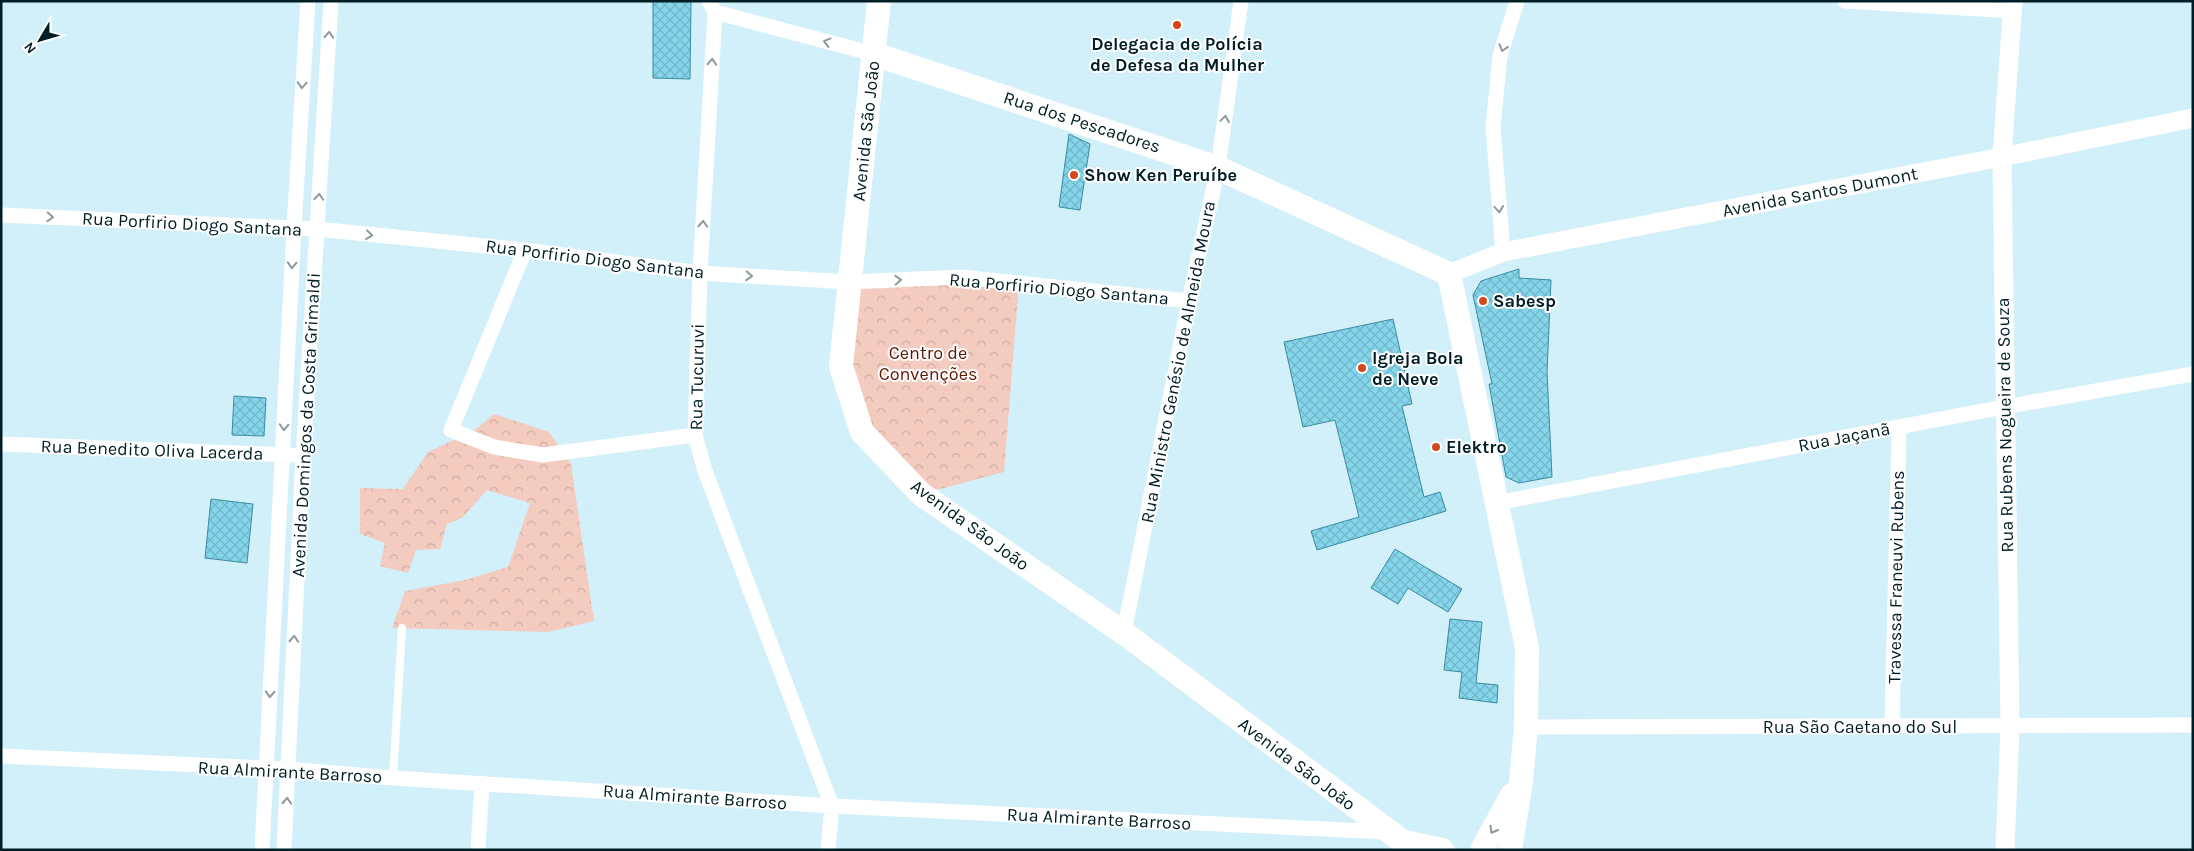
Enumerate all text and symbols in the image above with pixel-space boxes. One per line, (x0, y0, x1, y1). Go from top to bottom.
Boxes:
north arrow (15, 15, 65, 65)
marker: Delegacia de Polícia de Defesa da Mulher (1171, 19, 1183, 31)
one-way arrow (324, 30, 335, 38)
place label: Delegacia de Polícia de Defesa da Mulher (1090, 33, 1264, 76)
one-way arrow (823, 37, 831, 47)
text: N (20, 39, 40, 57)
one-way arrow (1498, 43, 1508, 51)
one-way arrow (707, 57, 718, 65)
street label: Avenida São João (848, 60, 884, 202)
one-way arrow (297, 81, 308, 89)
street label: Rua dos Pescadores (1001, 86, 1163, 158)
one-way arrow (1219, 115, 1230, 123)
street label: Avenida Santos Dumont (1721, 162, 1920, 222)
place label: Show Ken Peruíbe (1084, 164, 1237, 186)
marker: Show Ken Peruíbe (1068, 169, 1080, 181)
one-way arrow (313, 193, 324, 201)
street label: Rua Ministro Genésio de Almeida Moura (1136, 199, 1220, 525)
one-way arrow (1494, 206, 1505, 214)
street label: Rua Porfirio Diogo Santana (81, 207, 303, 241)
one-way arrow (46, 212, 54, 222)
one-way arrow (698, 220, 709, 228)
one-way arrow (366, 229, 374, 240)
street label: Rua Porfirio Diogo Santana (484, 235, 706, 283)
one-way arrow (286, 261, 297, 269)
street label: Rua Porfirio Diogo Santana (948, 268, 1170, 310)
one-way arrow (745, 270, 753, 281)
street label: Avenida Domingos da Costa Grimaldi (287, 272, 325, 578)
one-way arrow (894, 274, 902, 285)
place label: Sabesp (1493, 290, 1556, 312)
marker: Sabesp (1477, 295, 1489, 307)
street label: Rua Rubens Nogueira de Souza (1992, 297, 2018, 553)
street label: Rua Tucuruvi (685, 323, 709, 431)
park label: Centro de Convenções (879, 342, 977, 385)
place label: Igreja Bola de Neve (1372, 347, 1464, 390)
marker: Igreja Bola de Neve (1356, 362, 1368, 374)
street label: Rua Jaçanã (1796, 417, 1892, 457)
one-way arrow (279, 424, 289, 431)
street label: Rua Benedito Oliva Lacerda (40, 435, 264, 465)
place label: Elektro (1446, 436, 1507, 458)
marker: Elektro (1430, 441, 1442, 453)
street label: Travessa Franeuvi Rubens (1883, 470, 1909, 684)
street label: Avenida São João (906, 475, 1034, 575)
one-way arrow (289, 634, 300, 642)
one-way arrow (265, 690, 276, 698)
street label: Avenida São João (1234, 713, 1360, 815)
street label: Rua São Caetano do Sul (1763, 716, 1957, 738)
street label: Rua Almirante Barroso (197, 756, 383, 788)
street label: Rua Almirante Barroso (602, 780, 788, 814)
one-way arrow (281, 797, 292, 805)
street label: Rua Almirante Barroso (1006, 803, 1192, 835)
one-way arrow (1489, 825, 1499, 834)

